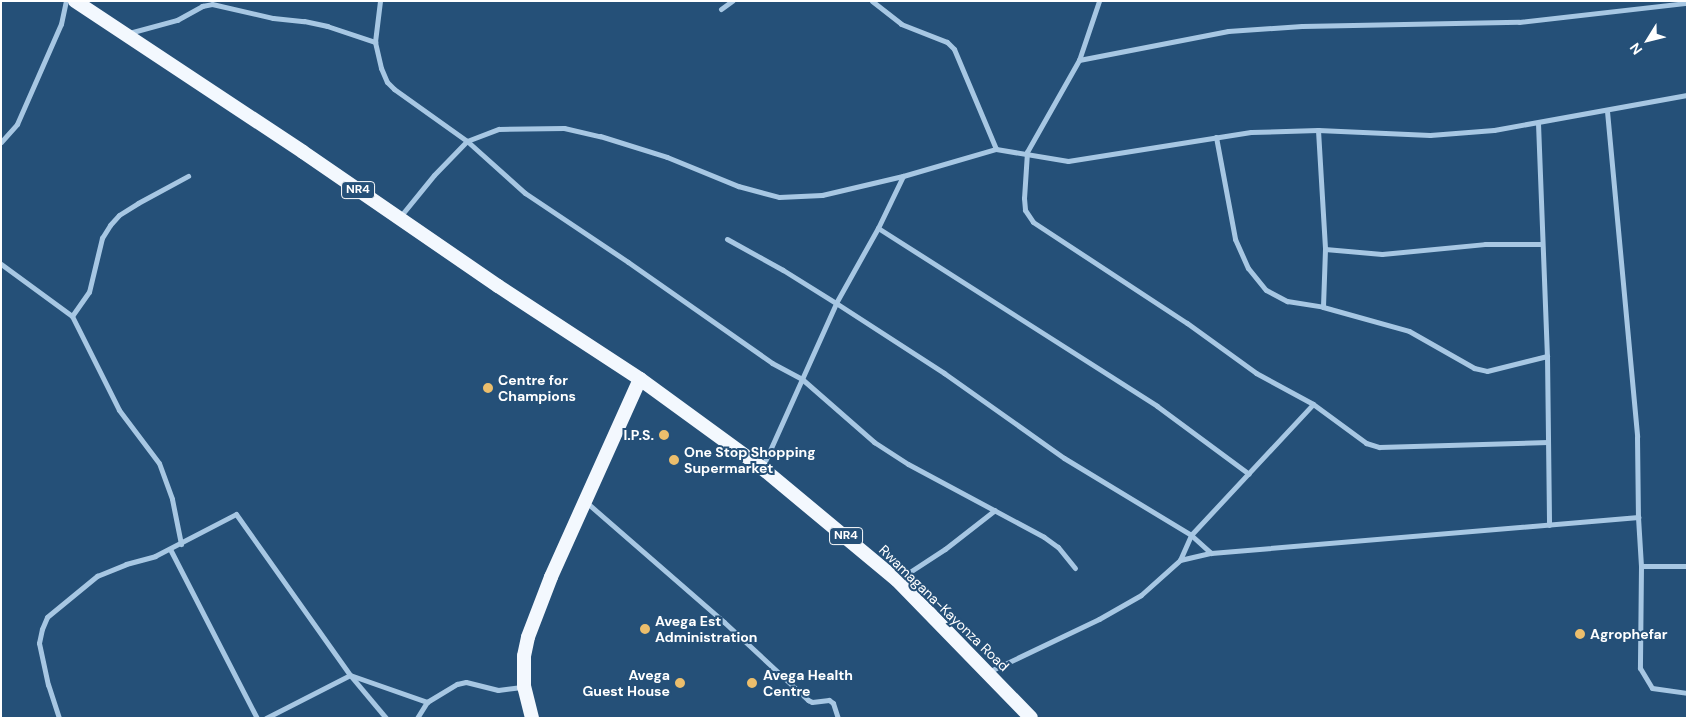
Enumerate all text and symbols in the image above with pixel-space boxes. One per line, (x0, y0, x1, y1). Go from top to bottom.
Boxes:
north arrow (1623, 15, 1673, 65)
text: N (1626, 39, 1646, 58)
road number: NR4 (340, 180, 376, 200)
place label: Centre for Champions (498, 372, 576, 404)
marker: Centre for Champions (482, 382, 494, 394)
place label: I.P.S. (624, 427, 654, 443)
marker: I.P.S. (658, 429, 670, 441)
place label: One Stop Shopping Supermarket (684, 444, 815, 477)
marker: One Stop Shopping Supermarket (668, 454, 680, 466)
road number: NR4 (828, 526, 864, 546)
street label: Rwamagana-Kayonza Road (876, 541, 1012, 675)
place label: Avega Est Administration (655, 613, 757, 646)
marker: Avega Est Administration (639, 623, 651, 635)
place label: Agrophefar (1590, 626, 1668, 642)
marker: Agrophefar (1574, 628, 1586, 640)
place label: Avega Guest House (582, 667, 670, 700)
place label: Avega Health Centre (763, 667, 853, 700)
marker: Avega Health Centre (745, 676, 759, 690)
marker: Avega Guest House (674, 677, 686, 689)

